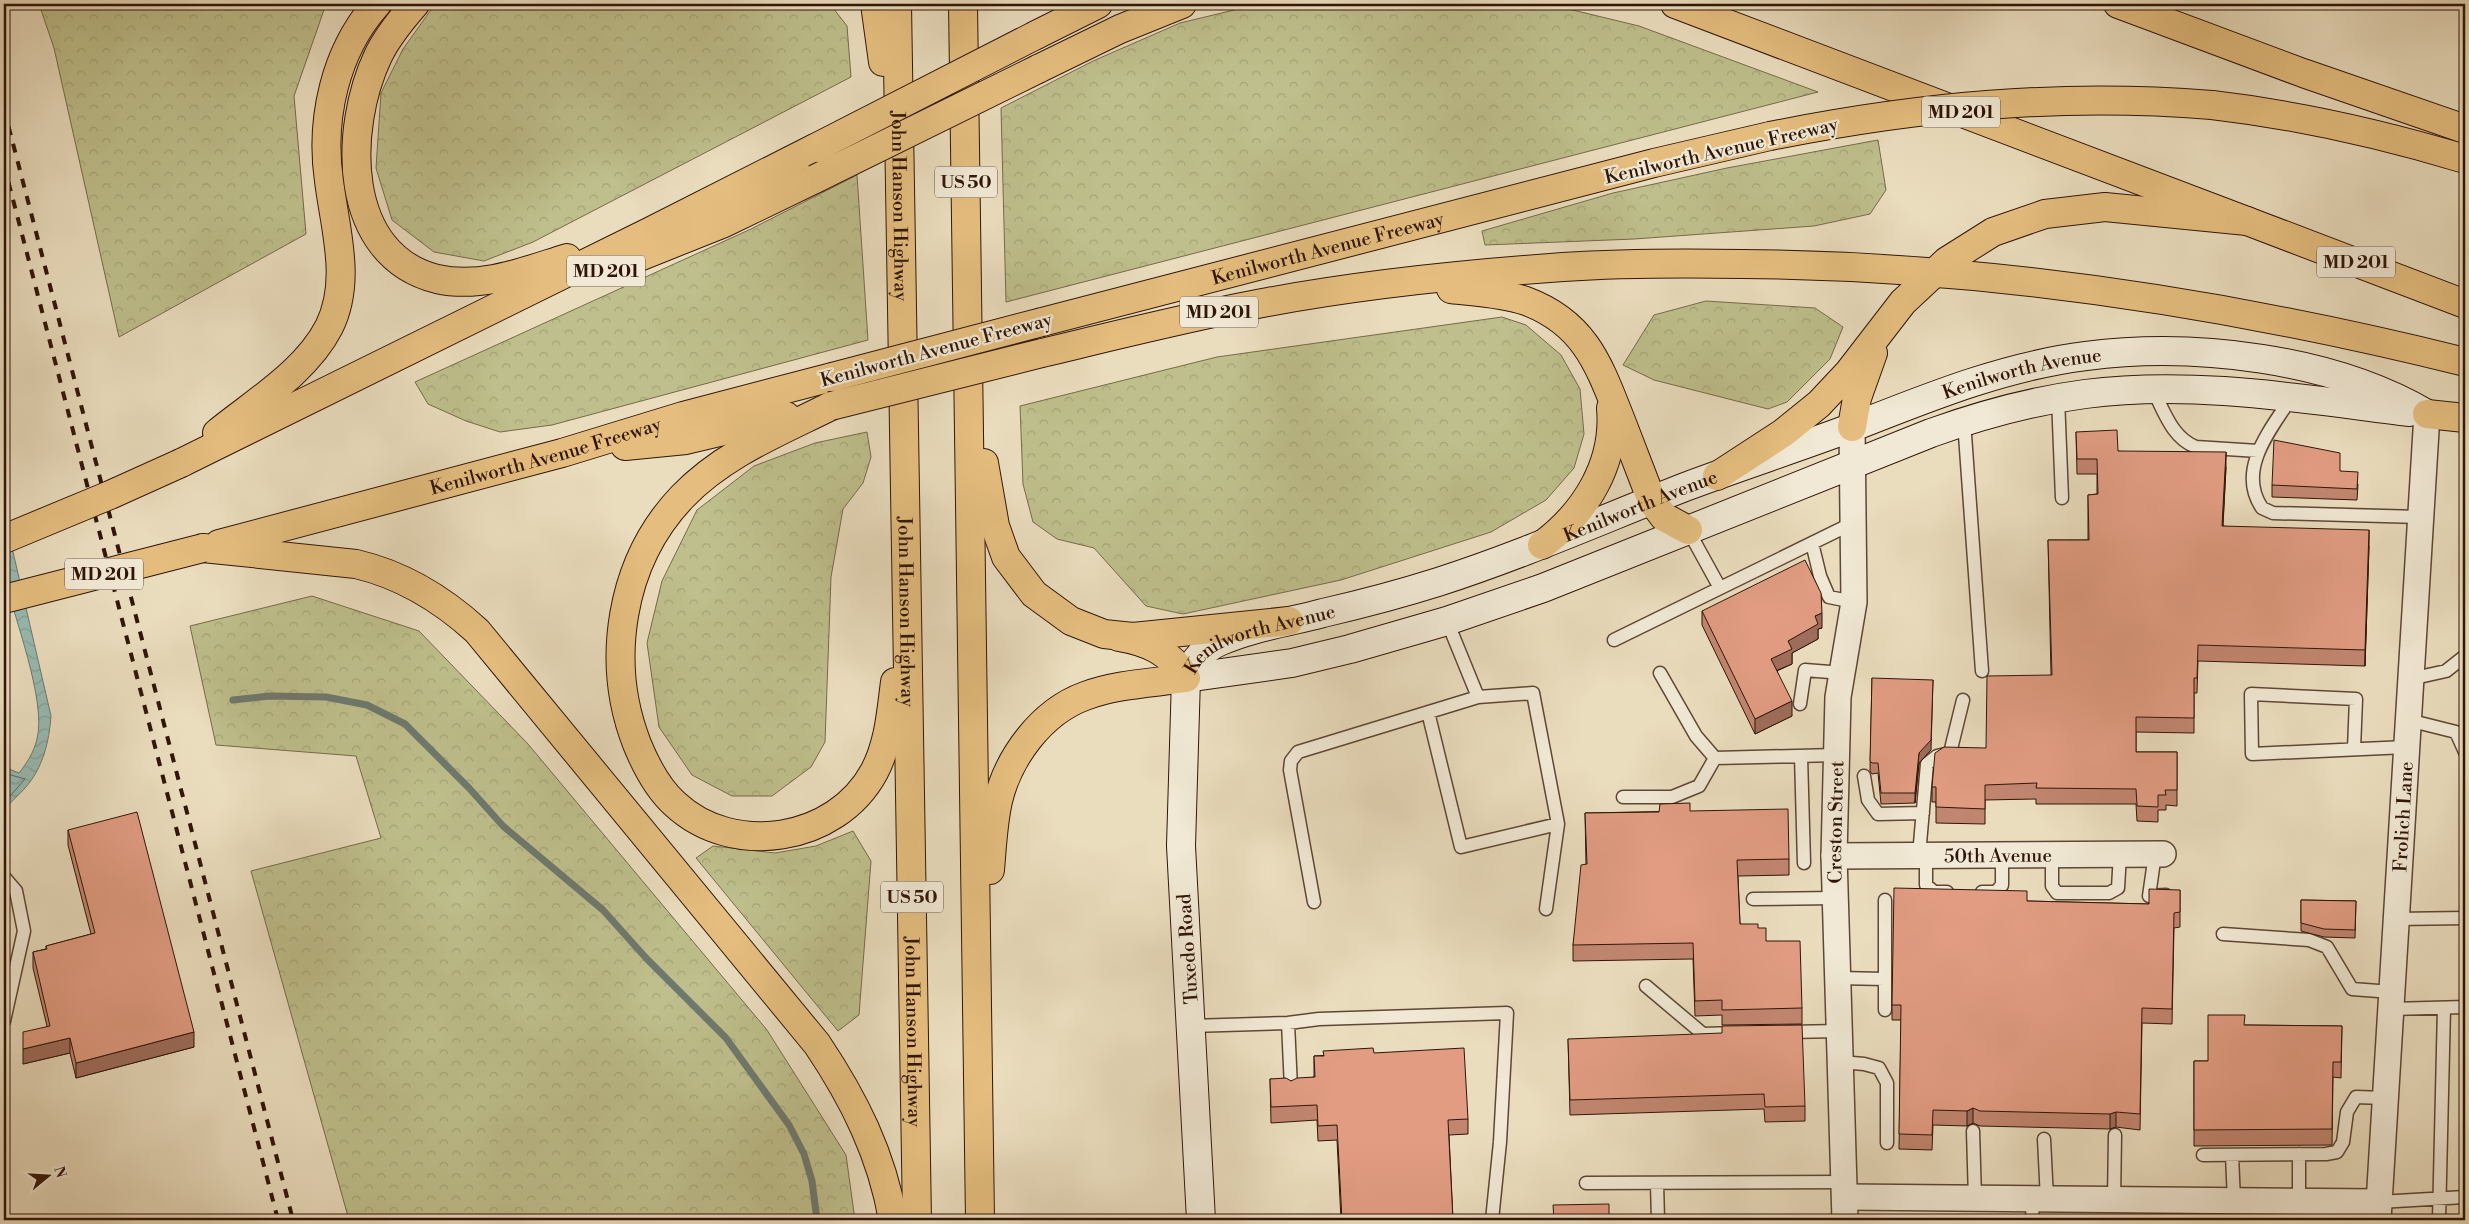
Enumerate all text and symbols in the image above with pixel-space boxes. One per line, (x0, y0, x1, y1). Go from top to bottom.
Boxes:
road number: MD 201 (1922, 96, 2000, 128)
street label: John Hanson Highway (886, 110, 913, 302)
street label: Kenilworth Avenue Freeway (1602, 112, 1841, 190)
road number: US 50 (935, 166, 997, 198)
street label: Kenilworth Avenue Freeway (1209, 207, 1447, 290)
road number: MD 201 (2317, 246, 2395, 278)
road number: MD 201 (567, 256, 645, 286)
road number: MD 201 (1180, 296, 1258, 328)
street label: Kenilworth Avenue Freeway (818, 307, 1056, 392)
street label: Kenilworth Avenue (1939, 343, 2103, 405)
street label: Kenilworth Avenue Freeway (427, 412, 665, 501)
street label: Kenilworth Avenue (1560, 465, 1721, 548)
street label: John Hanson Highway (892, 516, 920, 708)
road number: MD 201 (65, 558, 143, 590)
street label: Kenilworth Avenue (1179, 600, 1338, 679)
street label: Creston Street (1823, 760, 1849, 884)
street label: Frolich Lane (2388, 761, 2419, 873)
street label: 50th Avenue (1944, 844, 2052, 868)
road number: US 50 (881, 882, 943, 912)
street label: Tuxedo Road (1172, 893, 1204, 1005)
street label: John Hanson Highway (899, 936, 926, 1128)
north arrow (22, 1152, 72, 1202)
text: N (49, 1164, 70, 1180)

